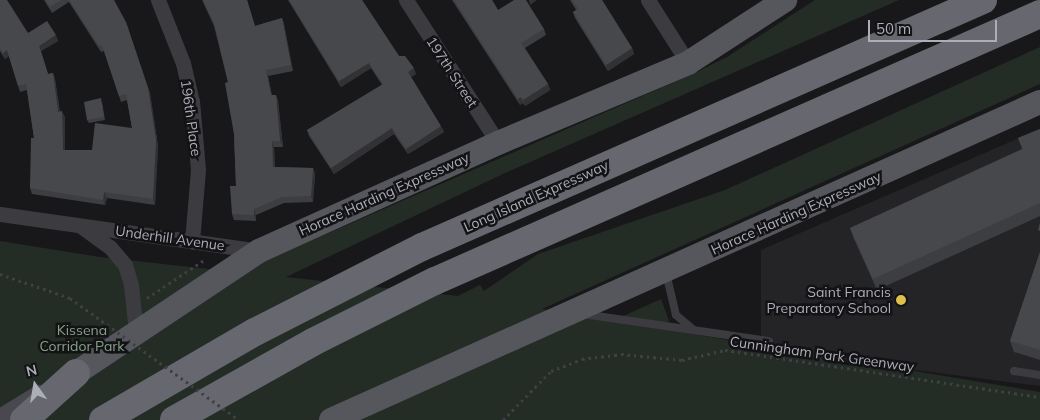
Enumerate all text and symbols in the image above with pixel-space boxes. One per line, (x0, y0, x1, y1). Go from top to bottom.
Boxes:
scale bar (870, 10, 999, 42)
text: 50 m (876, 19, 911, 38)
street label: 197th Street (423, 34, 481, 110)
street label: 196th Place (177, 79, 205, 157)
street label: Horace Harding Expressway (296, 149, 472, 239)
street label: Long Island Expressway (461, 156, 611, 236)
street label: Horace Harding Expressway (708, 168, 884, 258)
street label: Underhill Avenue (114, 222, 226, 254)
place label: Saint Francis Preparatory School (767, 284, 891, 316)
marker: Saint Francis Preparatory School (895, 294, 907, 306)
park label: Kissena Corridor Park (39, 322, 125, 354)
street label: Cunningham Park Greenway (729, 333, 915, 375)
north arrow (10, 360, 60, 410)
text: N (24, 360, 39, 380)

